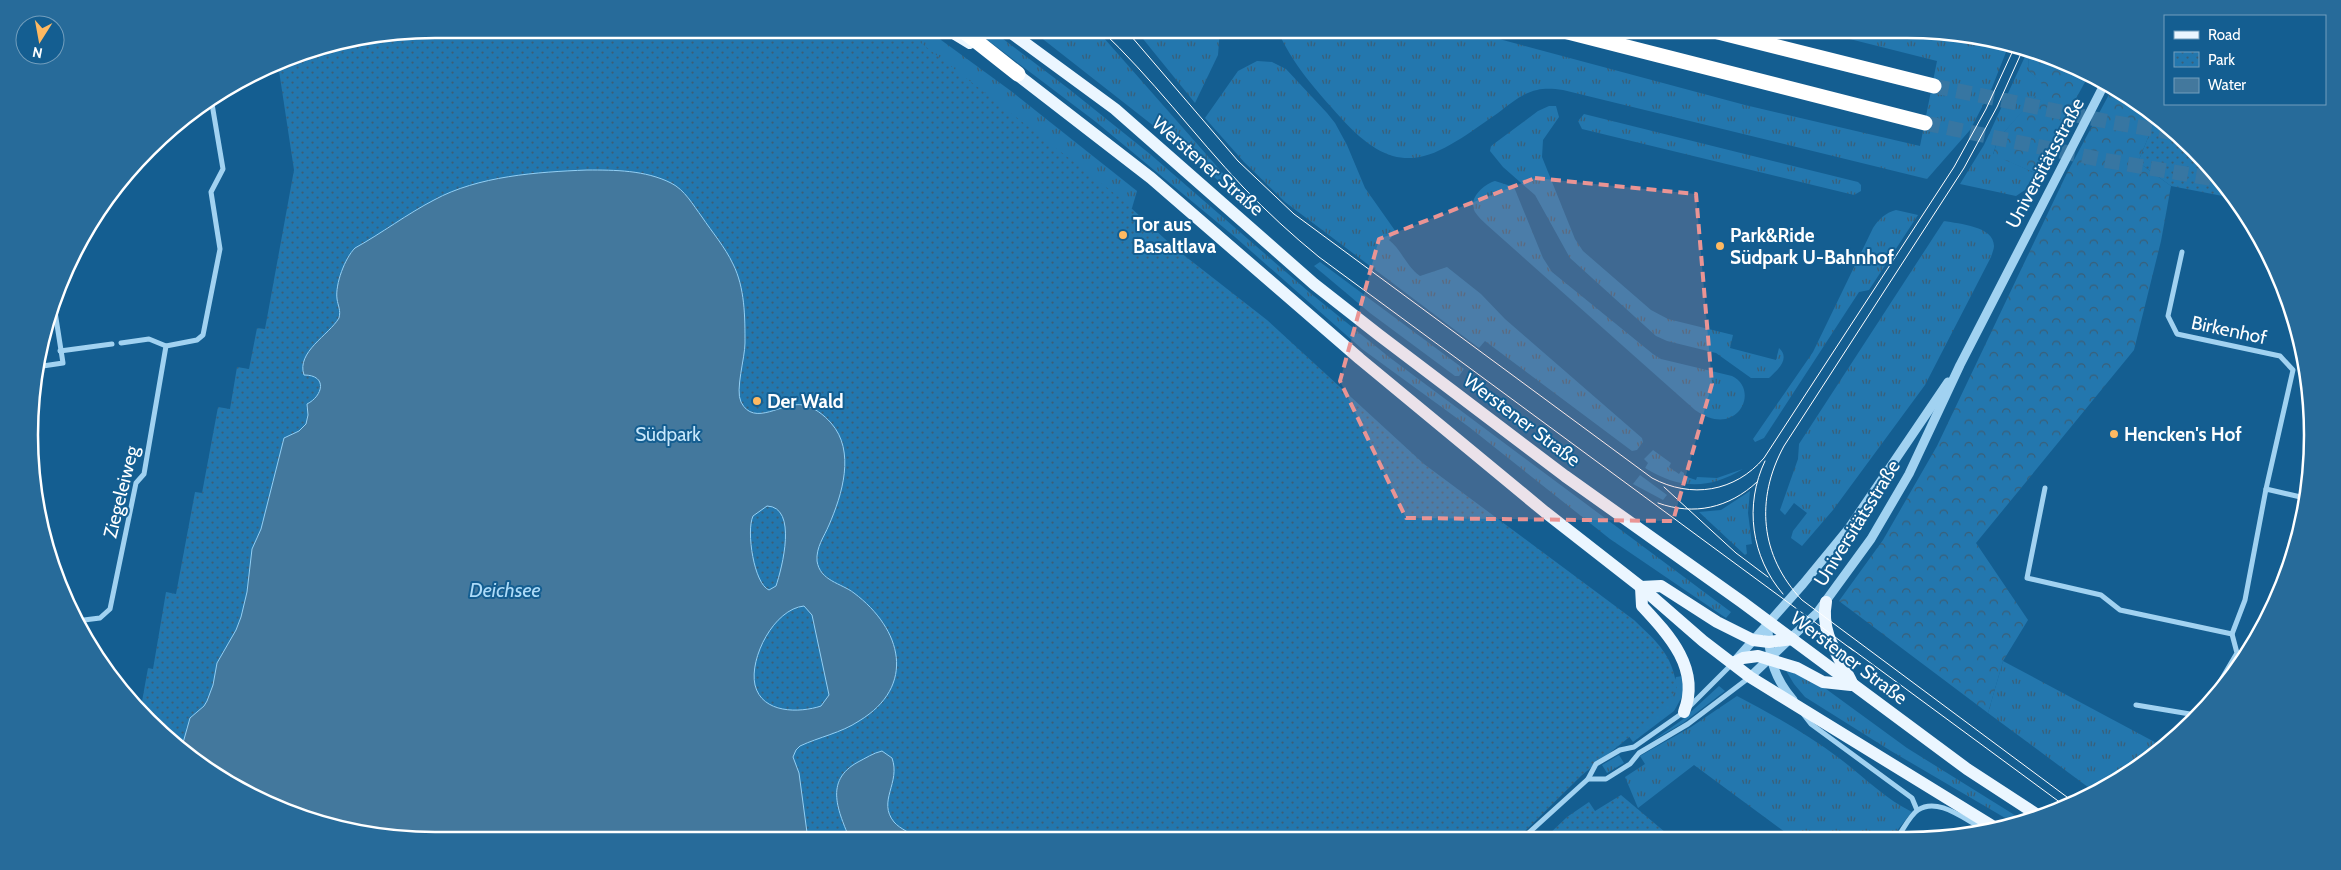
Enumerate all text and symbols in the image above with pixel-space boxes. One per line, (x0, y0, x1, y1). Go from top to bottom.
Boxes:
north arrow (15, 15, 65, 65)
legend (2164, 15, 2326, 105)
text: Road (2208, 26, 2241, 44)
text: N (31, 43, 44, 63)
text: Park (2208, 51, 2235, 69)
text: Water (2208, 76, 2246, 94)
street label: Universitätsstraße (2001, 94, 2089, 232)
street label: Werstener Straße (1148, 111, 1269, 221)
place label: Tor aus Basaltlava (1133, 213, 1217, 258)
place label: Park&Ride Südpark U-Bahnhof (1730, 224, 1894, 269)
marker: Tor aus Basaltlava (1117, 229, 1129, 241)
marker: Park&Ride Südpark U-Bahnhof (1714, 240, 1726, 252)
street label: Birkenhof (2189, 311, 2270, 349)
street label: Werstener Straße (1459, 369, 1585, 472)
place label: Der Wald (767, 390, 844, 413)
marker: Der Wald (751, 395, 763, 407)
park label: Südpark (635, 423, 701, 446)
place label: Hencken's Hof (2124, 423, 2242, 446)
marker: Hencken's Hof (2108, 428, 2120, 440)
street label: Ziegeleiweg (98, 443, 144, 541)
street label: Universitätsstraße (1809, 455, 1905, 590)
water label: Deichsee (469, 578, 541, 602)
street label: Werstener Straße (1786, 607, 1912, 710)

